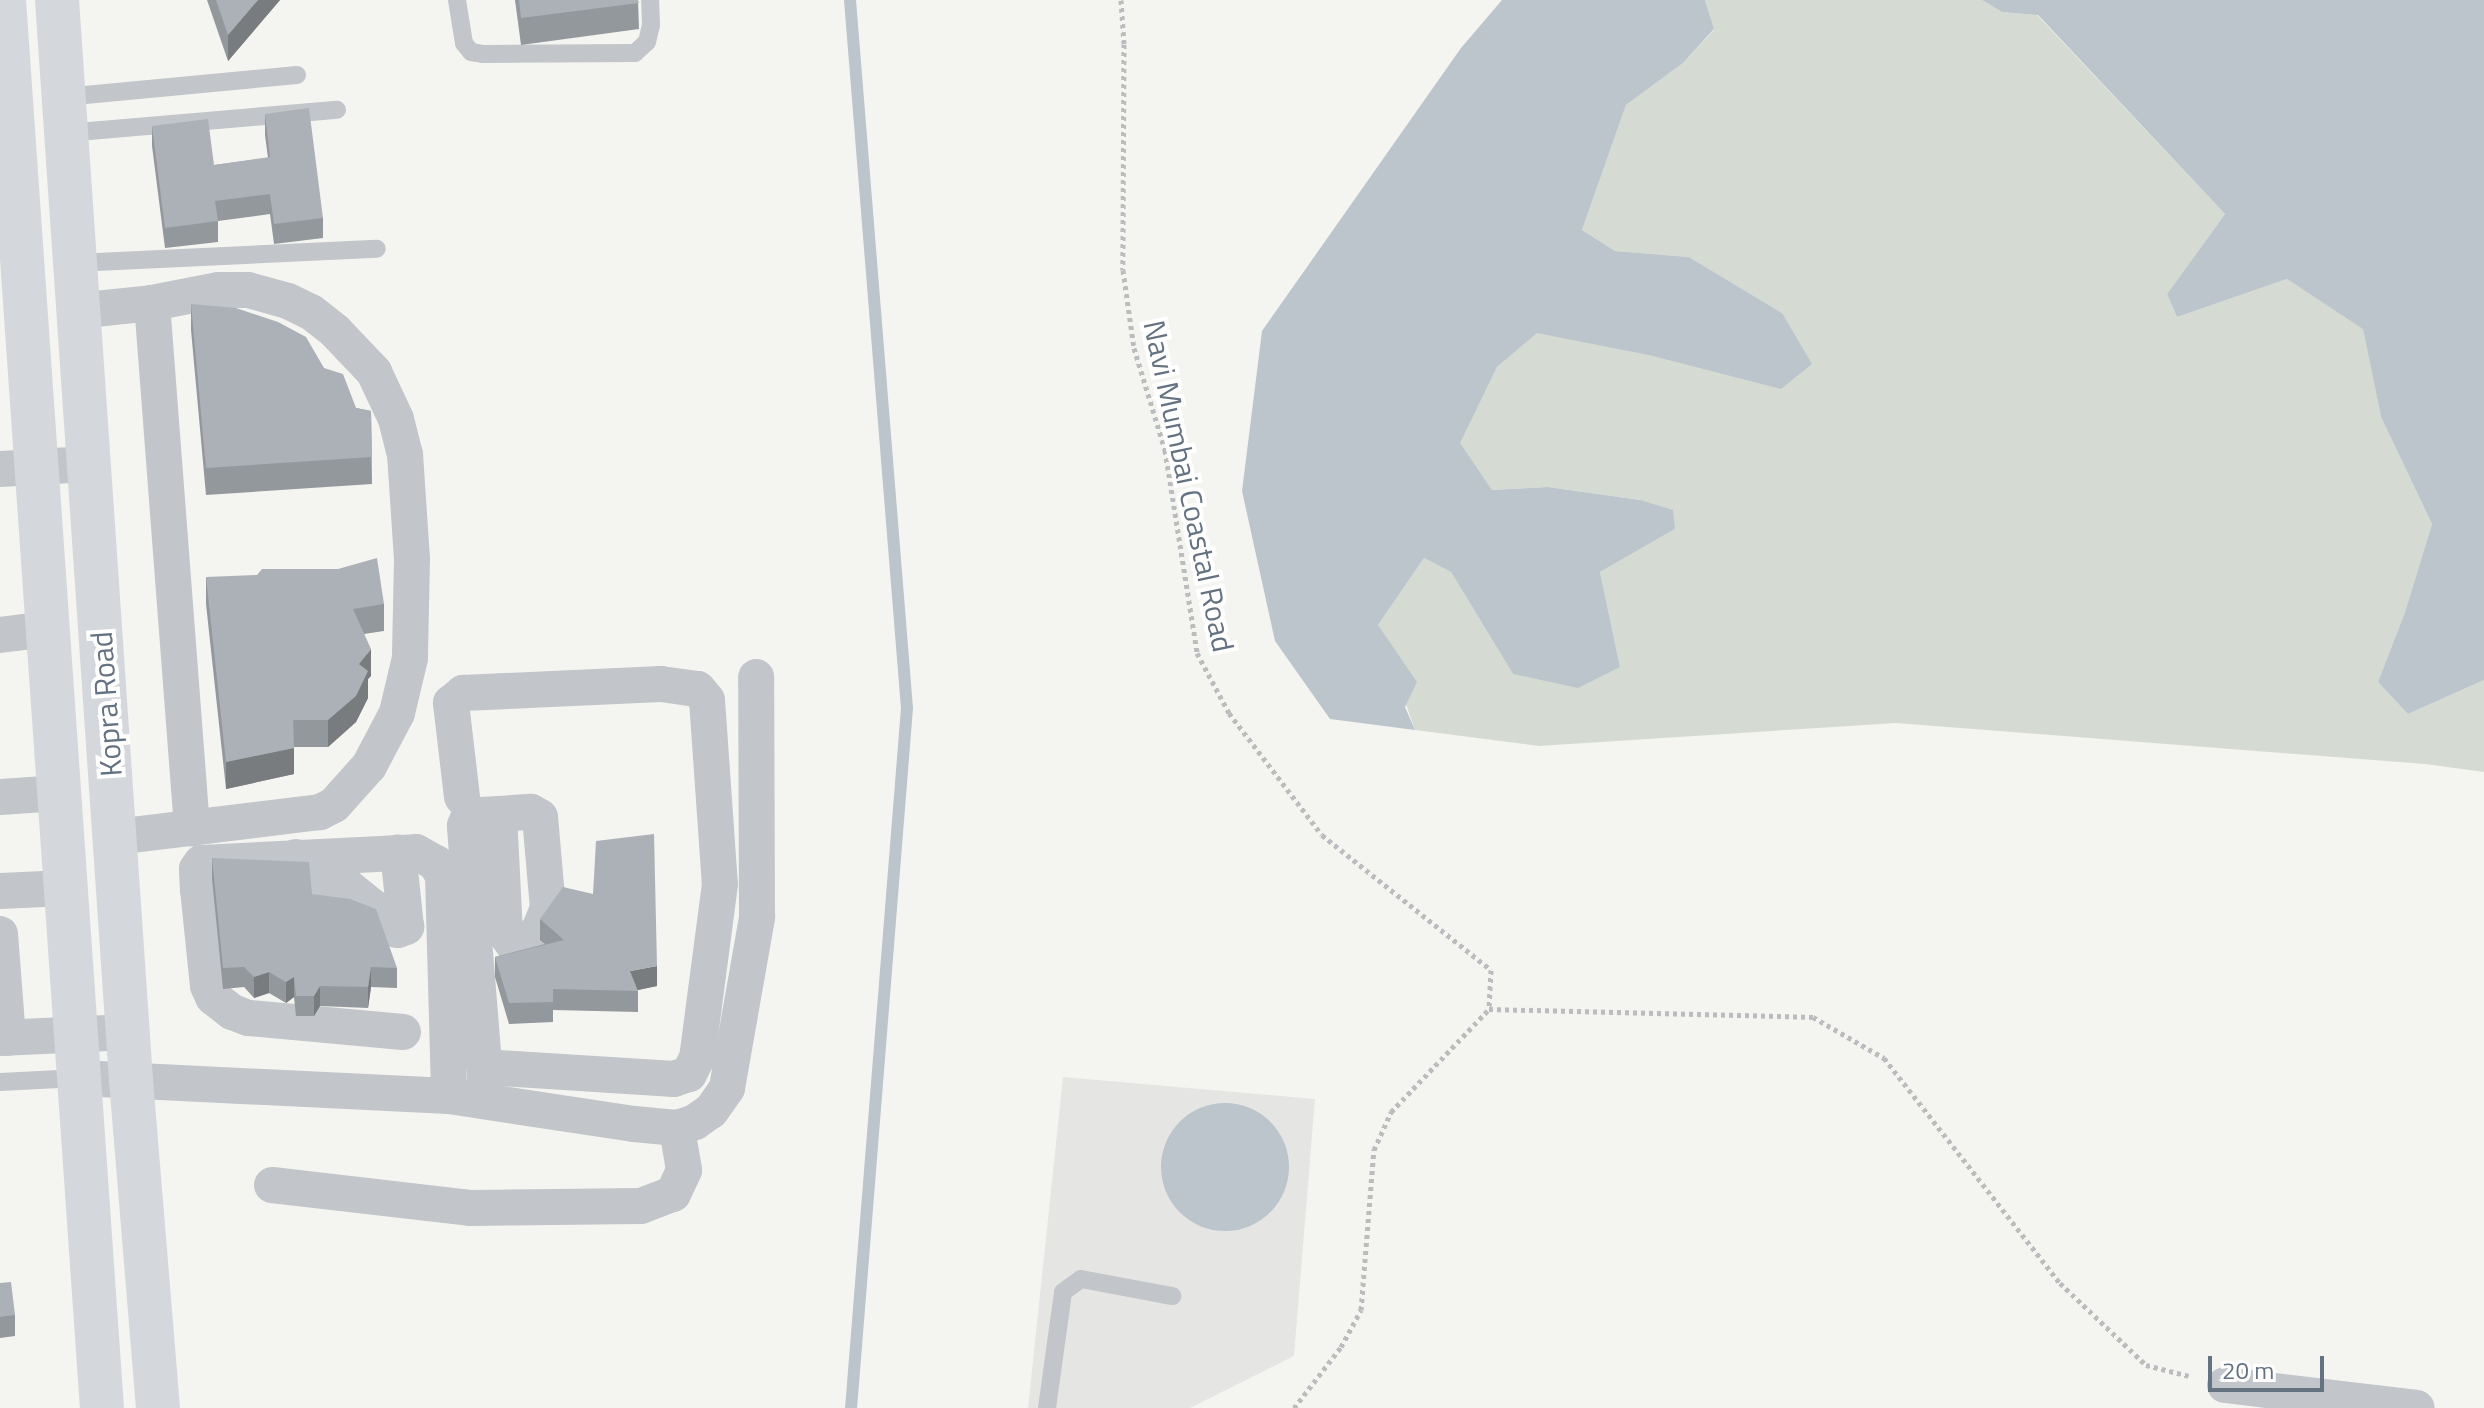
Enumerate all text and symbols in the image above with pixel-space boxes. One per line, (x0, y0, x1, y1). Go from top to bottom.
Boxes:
street label: Navi Mumbai Coastal Road (1136, 317, 1242, 655)
street label: Kopra Road (83, 630, 129, 778)
scale bar (2212, 1340, 2328, 1390)
text: 20 m (2222, 1352, 2274, 1388)

